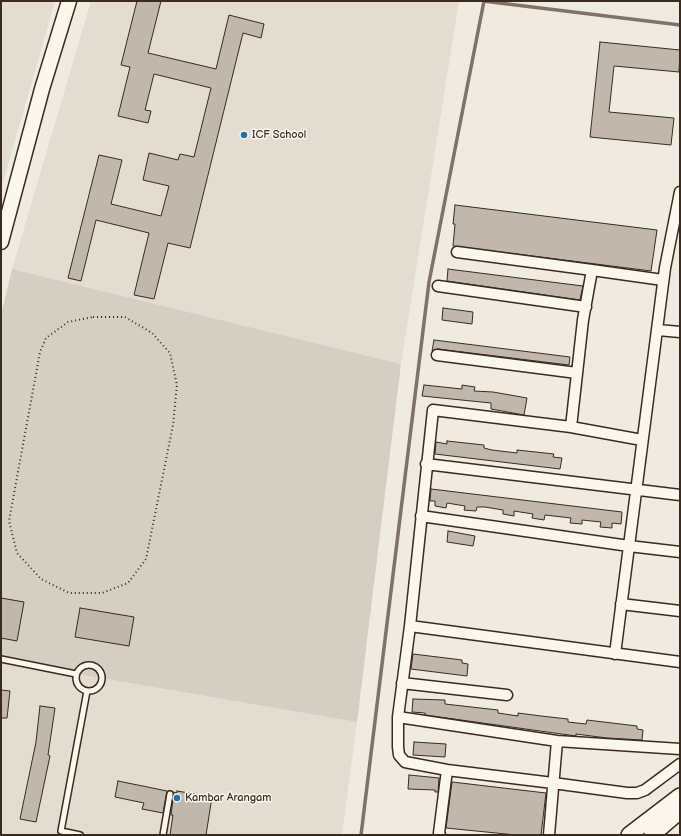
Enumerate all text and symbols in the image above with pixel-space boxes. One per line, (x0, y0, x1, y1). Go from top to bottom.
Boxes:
place label: ICF School (252, 128, 306, 142)
marker: ICF School (239, 130, 249, 140)
place label: Kambar Arangam (185, 791, 271, 805)
marker: Kambar Arangam (172, 793, 182, 803)

